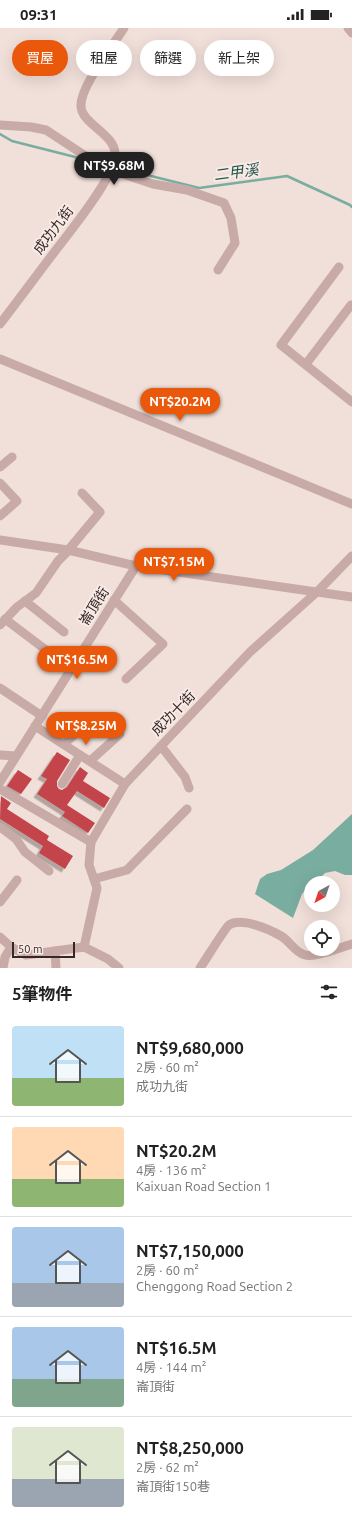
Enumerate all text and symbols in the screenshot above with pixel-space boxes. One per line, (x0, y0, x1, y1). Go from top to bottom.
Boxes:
text: 09:31 (20, 6, 58, 23)
chip: 買屋 (12, 40, 68, 76)
chip: 租屋 (76, 40, 132, 76)
chip: 篩選 (140, 40, 196, 76)
chip: 新上架 (204, 40, 274, 76)
pin: NT$9.68M (73, 152, 155, 186)
text: NT$9.68M (83, 158, 145, 172)
water label: 二甲溪 (213, 160, 261, 184)
street label: 成功九街 (30, 203, 76, 257)
pin: NT$20.2M (139, 388, 221, 422)
text: NT$20.2M (149, 394, 211, 408)
pin: NT$7.15M (133, 548, 215, 582)
text: NT$7.15M (143, 554, 205, 568)
street label: 崙頂街 (76, 584, 112, 628)
pin: NT$16.5M (36, 646, 118, 680)
text: NT$16.5M (46, 652, 108, 666)
street label: 成功十街 (148, 687, 198, 739)
pin: NT$8.25M (45, 712, 127, 746)
text: NT$8.25M (55, 718, 117, 732)
north arrow (304, 876, 340, 912)
map controls (304, 876, 340, 956)
button: locate (304, 920, 340, 956)
scale bar (12, 940, 75, 959)
text: 50 m (18, 943, 42, 955)
icon: filters (318, 981, 340, 1003)
text: 5筆物件 (12, 984, 73, 1003)
text: NT$9,680,000 (136, 1038, 244, 1057)
icon: home (44, 1042, 92, 1090)
text: 2房 · 60 m² (136, 1060, 199, 1074)
text: 成功九街 (136, 1079, 188, 1093)
text: NT$20.2M (136, 1141, 217, 1160)
icon: home (44, 1143, 92, 1191)
text: 4房 · 136 m² (136, 1163, 206, 1177)
text: Kaixuan Road Section 1 (136, 1179, 271, 1193)
text: NT$7,150,000 (136, 1241, 244, 1260)
icon: home (44, 1243, 92, 1291)
text: 2房 · 60 m² (136, 1263, 199, 1277)
text: Chenggong Road Section 2 (136, 1279, 293, 1293)
text: NT$16.5M (136, 1338, 217, 1357)
icon: home (44, 1343, 92, 1391)
text: 4房 · 144 m² (136, 1360, 206, 1374)
text: 崙頂街 (136, 1379, 175, 1393)
text: NT$8,250,000 (136, 1438, 244, 1457)
icon: home (44, 1443, 92, 1491)
text: 2房 · 62 m² (136, 1460, 199, 1474)
text: 崙頂街150巷 (136, 1479, 210, 1493)

